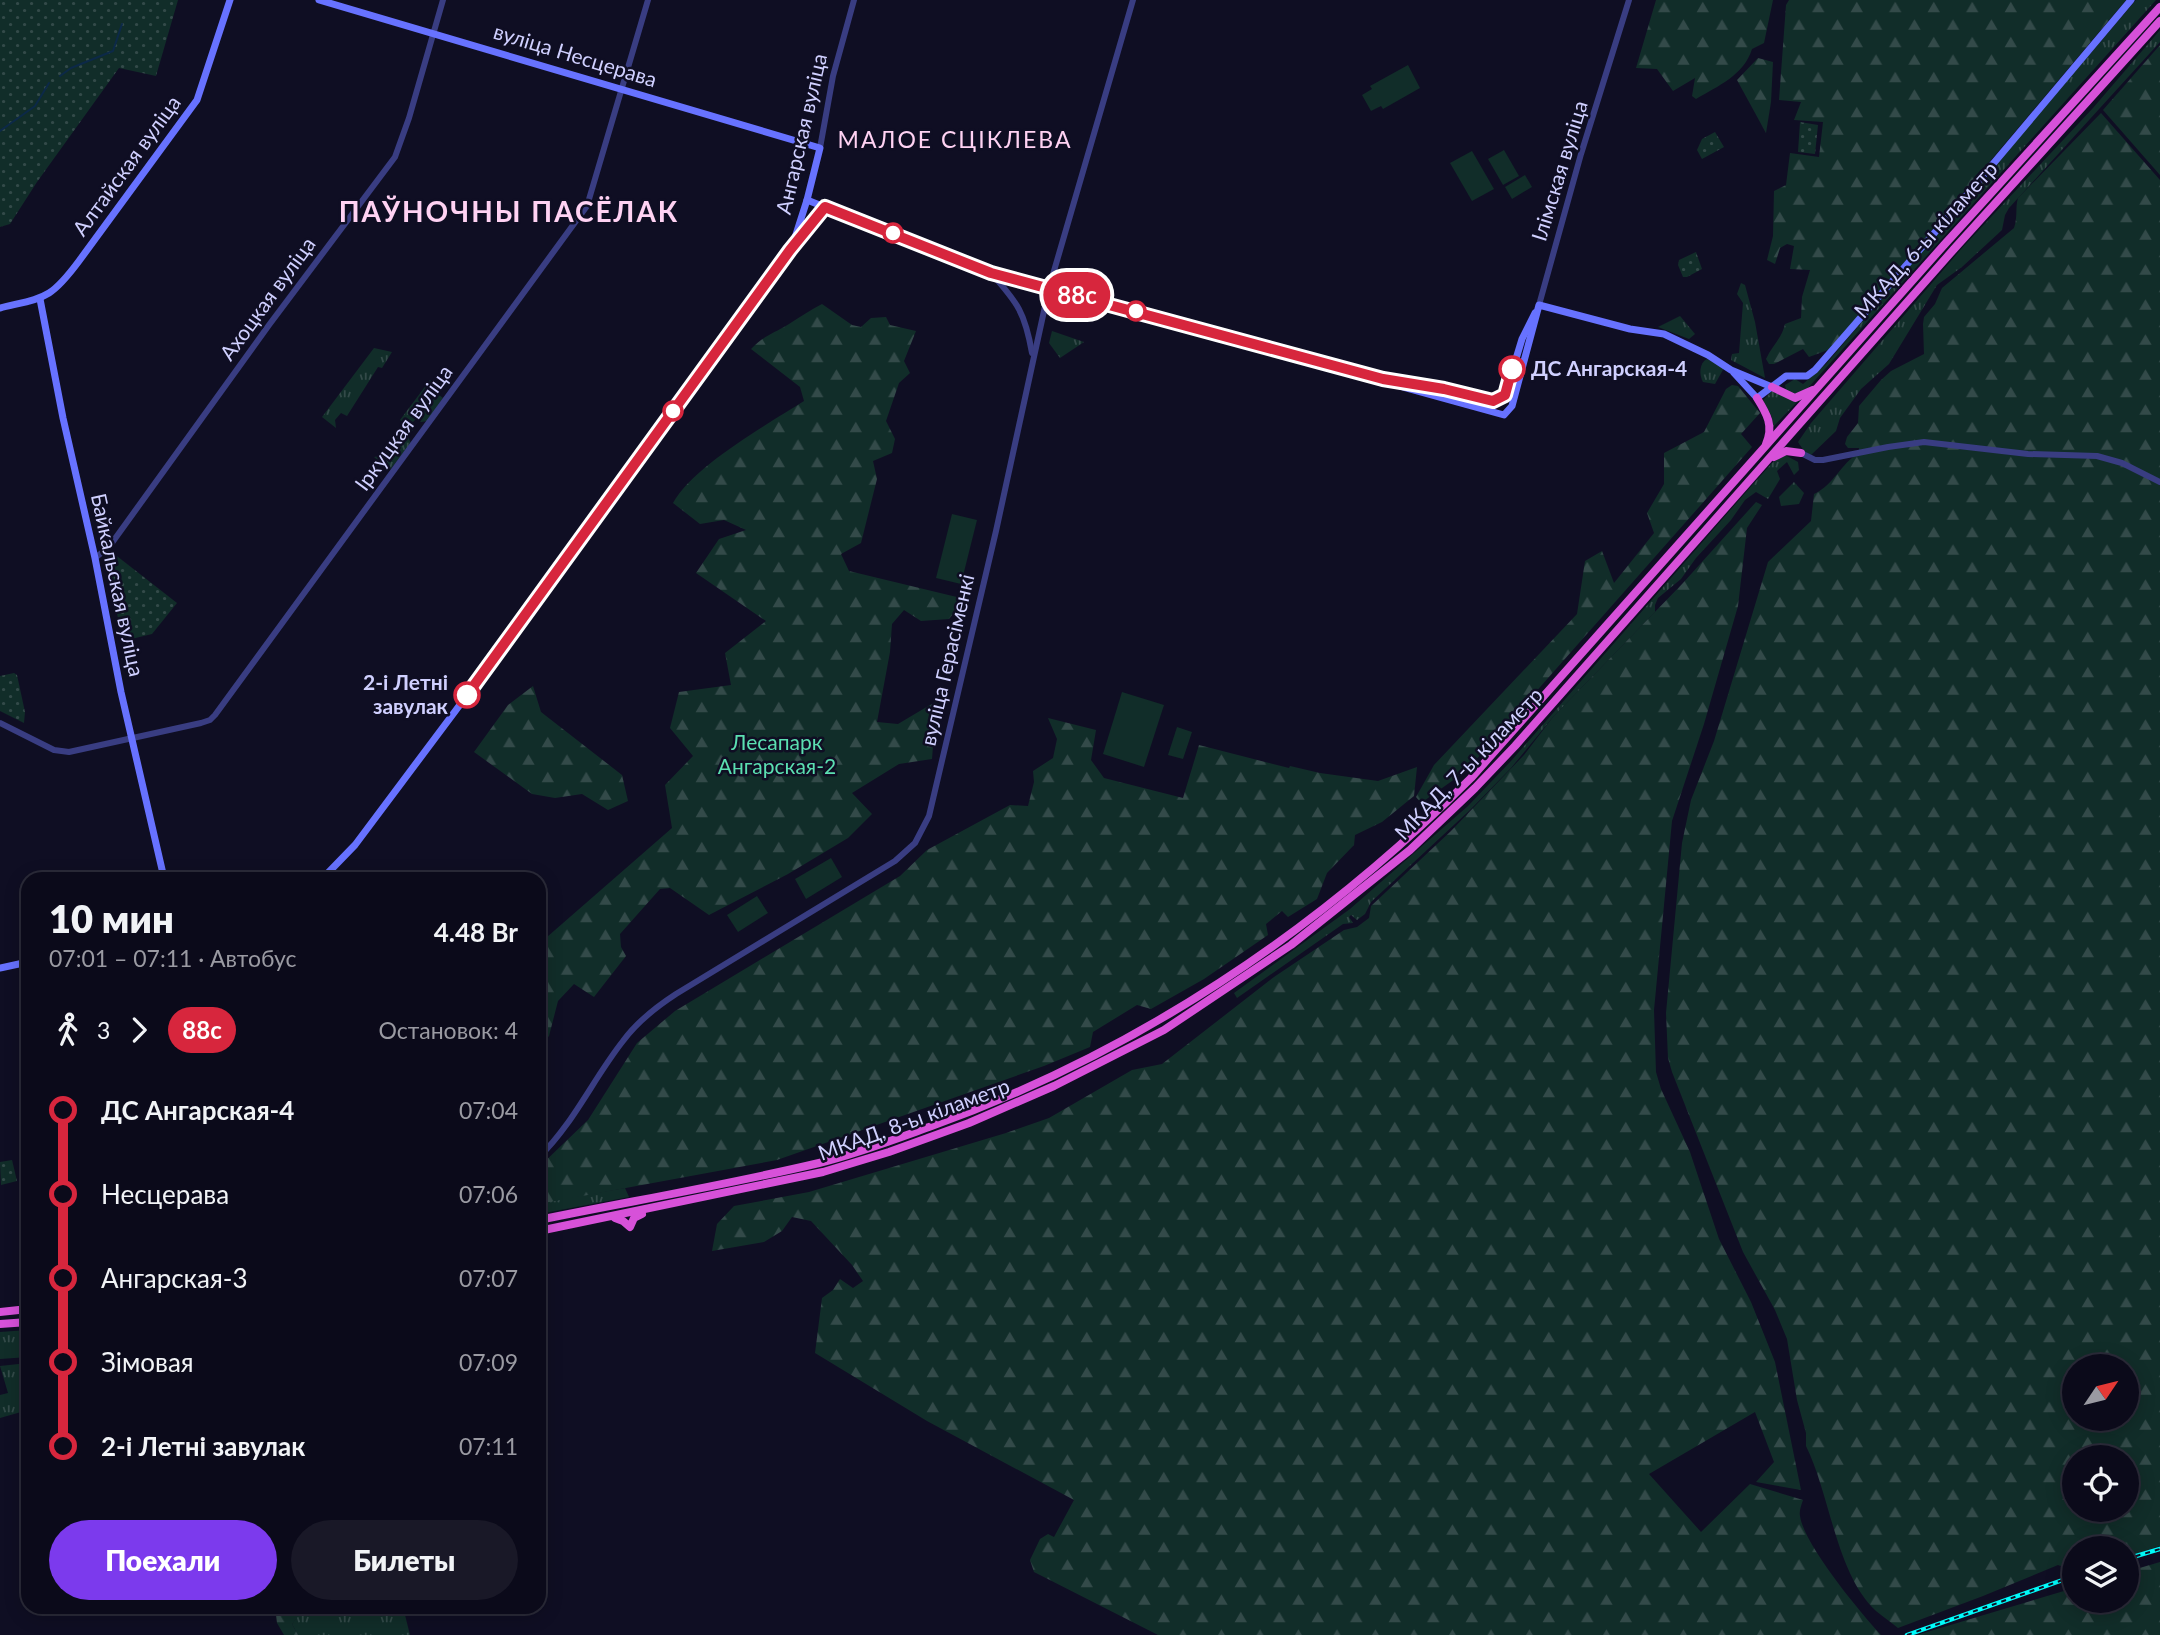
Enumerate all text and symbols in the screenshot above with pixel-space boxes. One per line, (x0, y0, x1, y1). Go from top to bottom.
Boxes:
street label: вуліца Несцерава (491, 18, 660, 91)
street label: Ангарская вуліца (770, 51, 831, 216)
street label: Алтайская вуліца (67, 90, 185, 240)
street label: Ілімская вуліца (1525, 97, 1592, 244)
district label: МАЛОЕ СЦІКЛЕВА (838, 125, 1072, 153)
street label: МКАД, 6-ы кіламетр (1848, 156, 2002, 322)
district label: ПАЎНОЧНЫ ПАСЁЛАК (339, 194, 679, 228)
unlabelled marker (883, 223, 903, 243)
street label: Ахоцкая вуліца (214, 232, 320, 365)
line badge: 88с (1037, 272, 1117, 318)
text: 88с (1057, 280, 1097, 309)
unlabelled marker (1126, 301, 1146, 321)
place label: ДС Ангарская-4 (1531, 355, 1687, 380)
marker: ДС Ангарская-4 (1499, 356, 1525, 382)
street label: Іркуцкая вуліца (349, 359, 457, 495)
unlabelled marker (663, 401, 683, 421)
street label: Байкальская вуліца (87, 491, 150, 679)
street label: вуліца Герасіменкі (915, 571, 978, 748)
place label: 2-і Летні завулак (363, 669, 449, 718)
marker: 2-і Летні завулак (454, 682, 480, 708)
street label: МКАД, 7-ы кіламетр (1389, 682, 1547, 844)
park label: Лесапарк Ангарская-2 (718, 729, 836, 778)
text: 10 мин (49, 895, 174, 941)
text: 4.48 Br (434, 916, 518, 948)
text: 07:01 – 07:11 · Автобус (49, 944, 297, 972)
icon: walk (49, 1011, 87, 1049)
icon: forward (120, 1011, 158, 1049)
text: 88с (182, 1015, 222, 1044)
text: 3 (97, 1016, 110, 1044)
text: Остановок: 4 (378, 1016, 518, 1044)
street label: МКАД, 8-ы кіламетр (814, 1072, 1013, 1165)
text: ДС Ангарская-4 (101, 1094, 294, 1126)
text: 07:04 (459, 1096, 518, 1124)
text: Несцерава (101, 1178, 229, 1210)
text: 07:06 (459, 1180, 518, 1208)
text: Ангарская-3 (101, 1262, 248, 1294)
text: 07:07 (459, 1264, 518, 1292)
text: Зімовая (101, 1346, 194, 1378)
text: 07:09 (459, 1348, 518, 1376)
north arrow (2062, 1354, 2138, 1432)
map controls (2062, 1354, 2139, 1613)
text: 2-і Летні завулак (101, 1430, 305, 1462)
text: 07:11 (459, 1432, 518, 1460)
button: locate (2062, 1445, 2139, 1522)
button: Поехали (49, 1520, 277, 1600)
button: Билеты (291, 1520, 518, 1600)
button: layers (2062, 1536, 2139, 1613)

